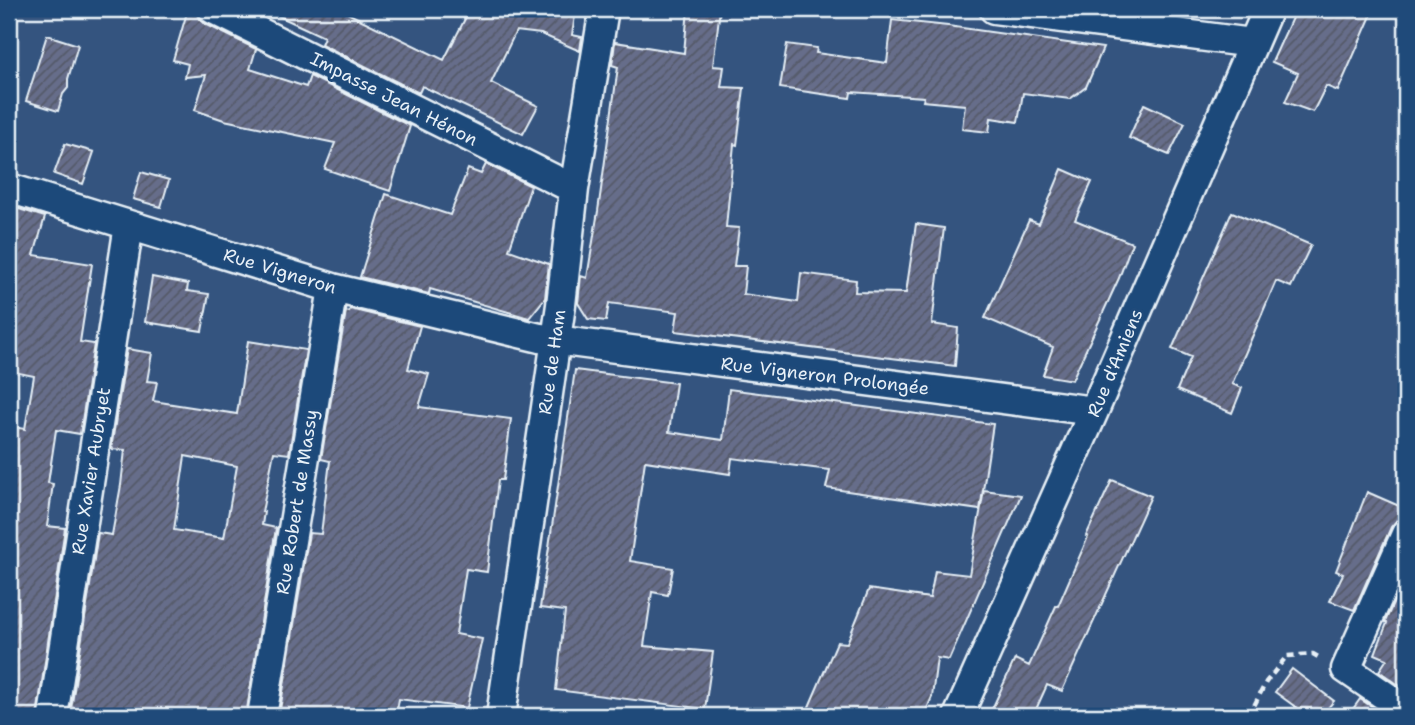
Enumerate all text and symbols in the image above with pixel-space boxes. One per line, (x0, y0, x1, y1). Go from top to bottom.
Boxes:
street label: Impasse Jean Hénon (306, 46, 482, 152)
street label: Rue Vigneron (221, 242, 339, 300)
street label: Rue d'Amiens (1081, 305, 1149, 421)
street label: Rue de Ham (533, 308, 571, 416)
street label: Rue Vigneron Prolongée (719, 351, 931, 401)
street label: Rue Xavier Aubryet (66, 386, 116, 556)
street label: Rue Robert de Massy (271, 408, 323, 596)

